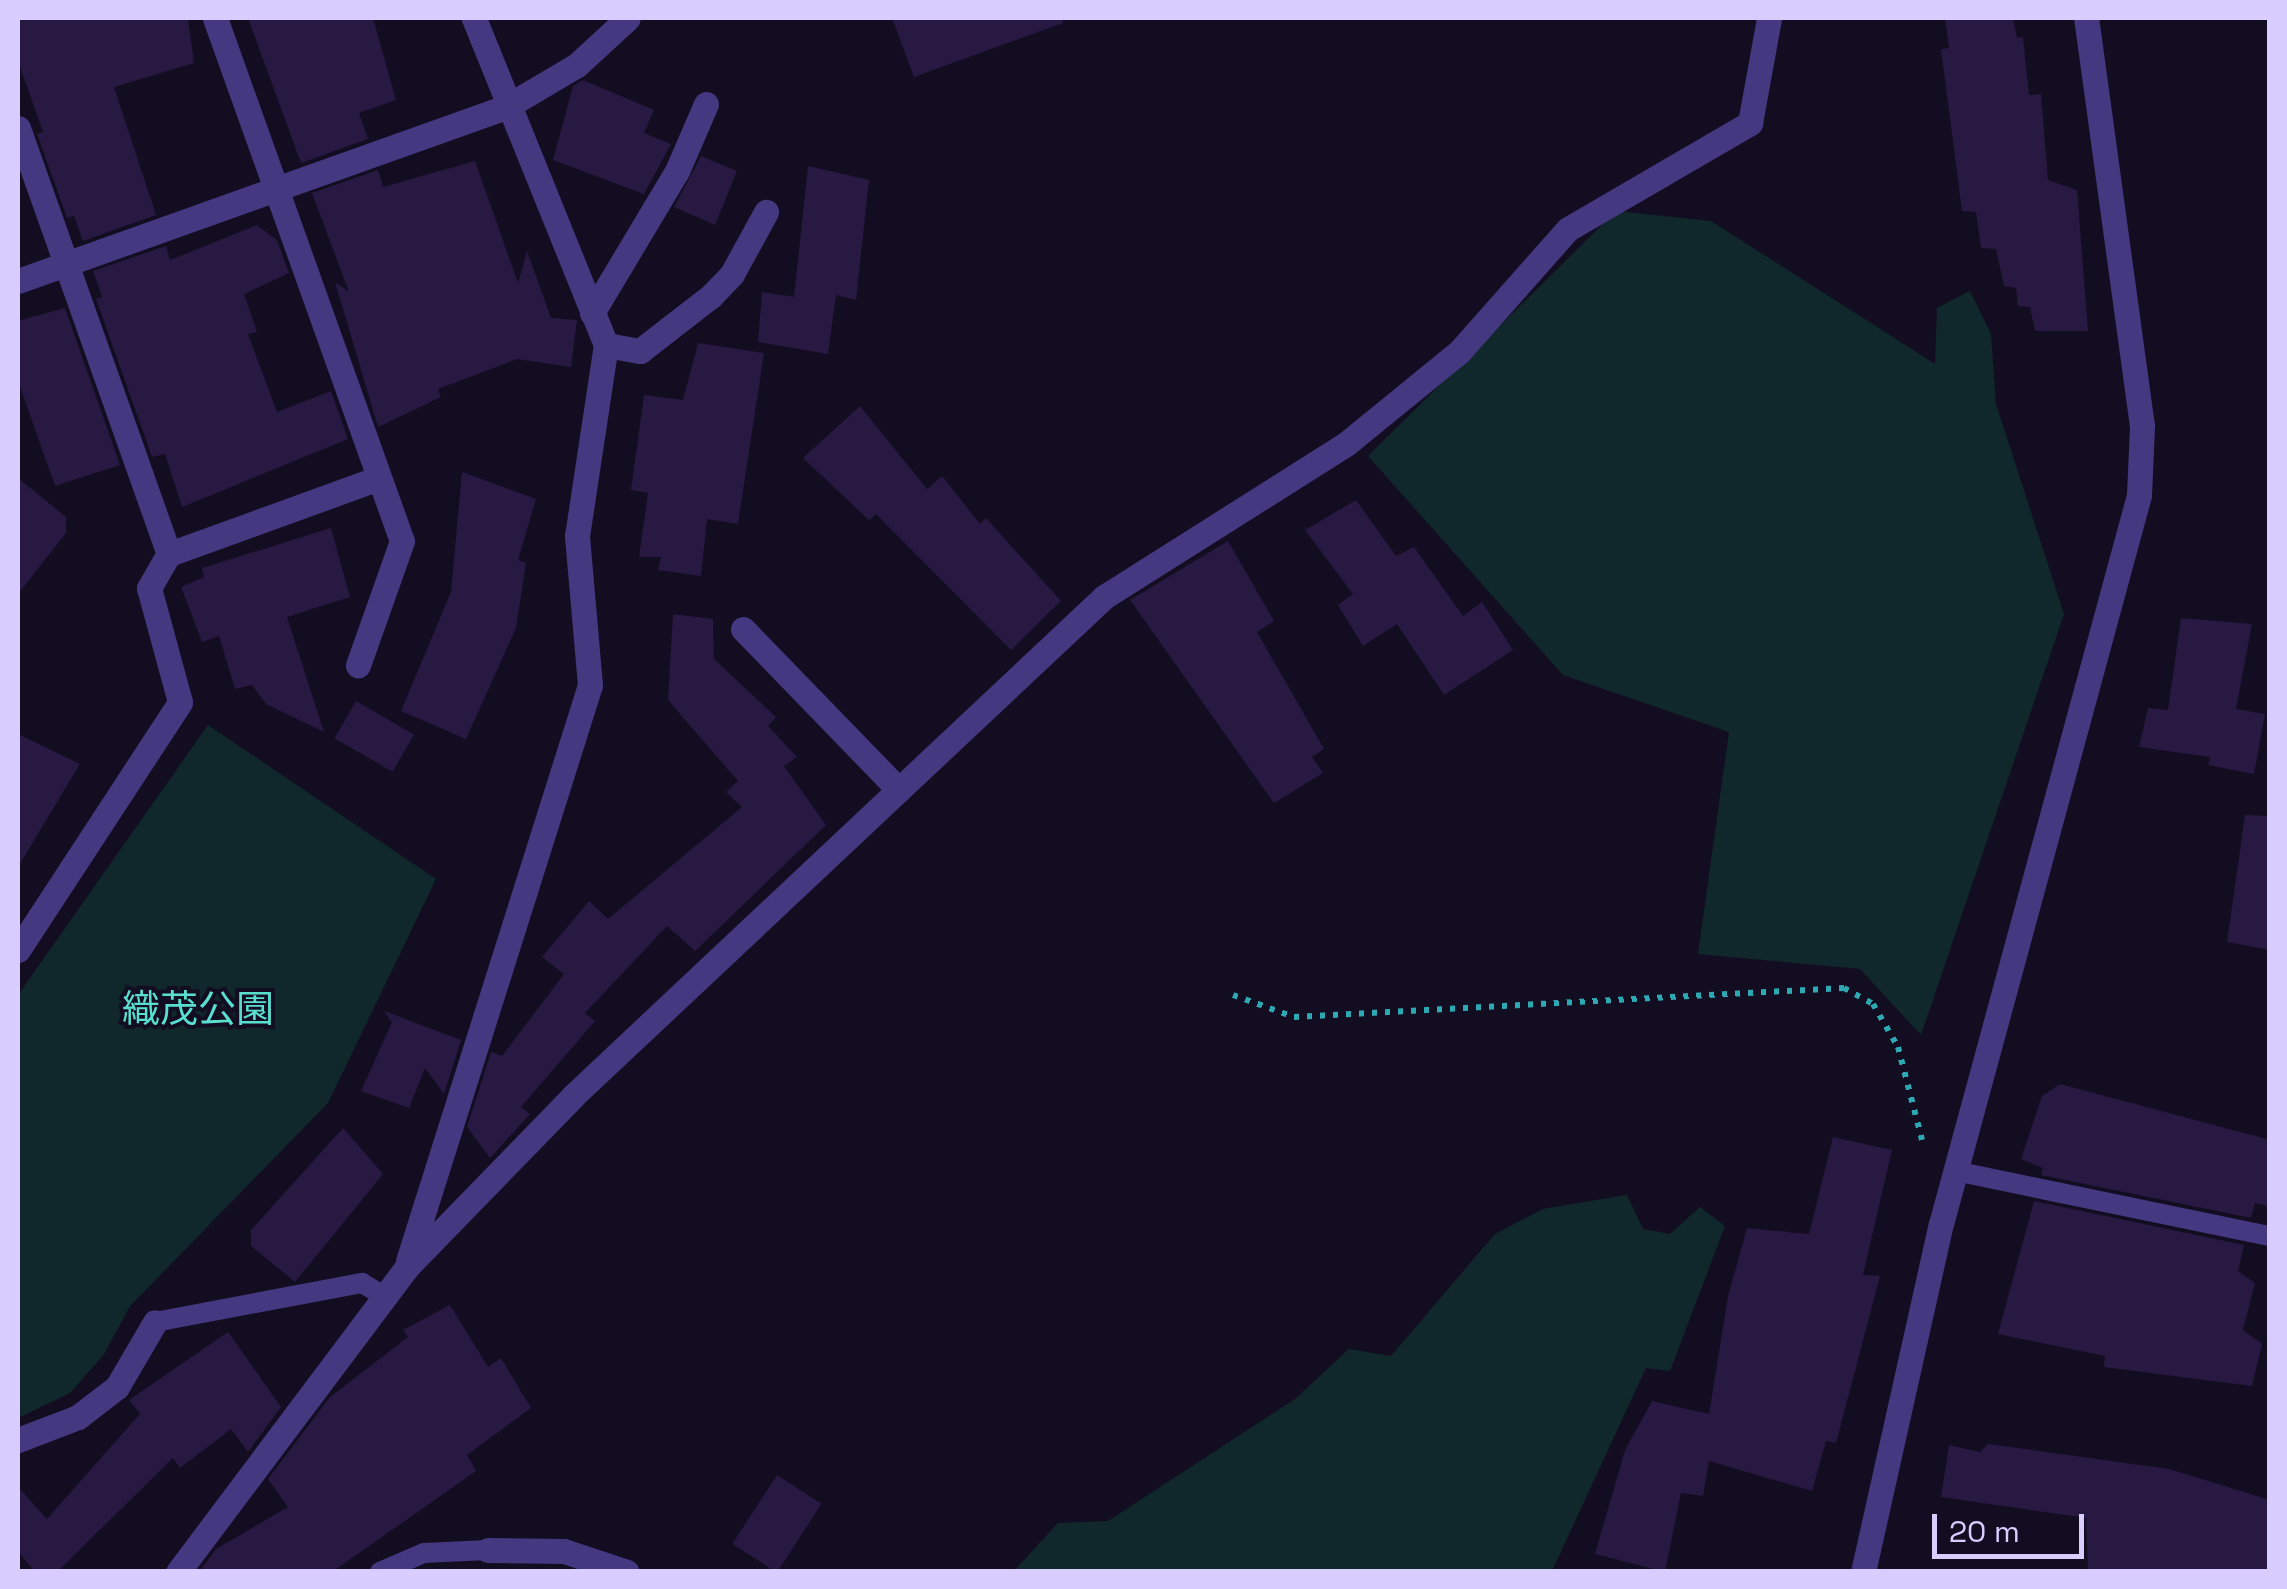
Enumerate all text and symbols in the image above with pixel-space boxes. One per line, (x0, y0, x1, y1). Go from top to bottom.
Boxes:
park label: 織茂公園 (122, 987, 274, 1033)
scale bar (1937, 1494, 2090, 1556)
text: 20 m (1949, 1512, 2020, 1551)

